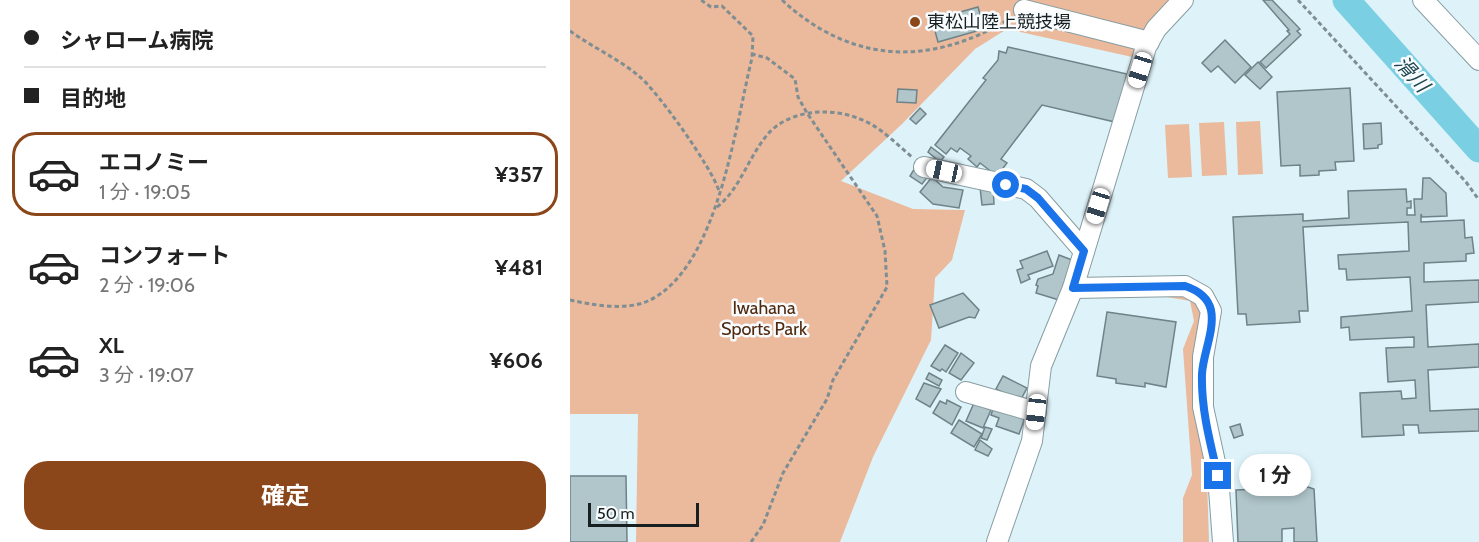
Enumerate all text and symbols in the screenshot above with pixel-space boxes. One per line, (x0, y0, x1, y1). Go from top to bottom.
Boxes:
place label: 東松山陸上競技場 (927, 11, 1071, 33)
marker: 東松山陸上競技場 (908, 15, 922, 29)
text: シャローム病院 (60, 27, 213, 54)
car (1126, 50, 1154, 90)
water label: 滑川 (1390, 51, 1436, 98)
text: 目的地 (60, 85, 126, 112)
icon: car (27, 147, 81, 201)
text: エコノミー (99, 149, 209, 176)
car (925, 158, 963, 184)
text: ¥357 (495, 161, 543, 188)
route start (992, 171, 1019, 198)
text: 1 分 · 19:05 (99, 180, 191, 204)
car (1084, 186, 1112, 226)
icon: car (27, 240, 81, 294)
text: コンフォート (99, 242, 230, 269)
text: ¥481 (495, 254, 543, 281)
text: 2 分 · 19:06 (99, 273, 195, 297)
park label: Iwahana Sports Park (721, 297, 808, 340)
text: XL (99, 332, 124, 359)
icon: car (27, 333, 81, 387)
text: ¥606 (489, 347, 543, 374)
text: 3 分 · 19:07 (99, 363, 194, 387)
car (1025, 393, 1047, 431)
callout: 1 分 (1239, 455, 1311, 497)
button: 確定 (24, 461, 546, 530)
route end (1204, 462, 1231, 489)
text: 1 分 (1259, 463, 1291, 487)
scale bar (588, 500, 699, 528)
text: 50 m (597, 504, 634, 523)

